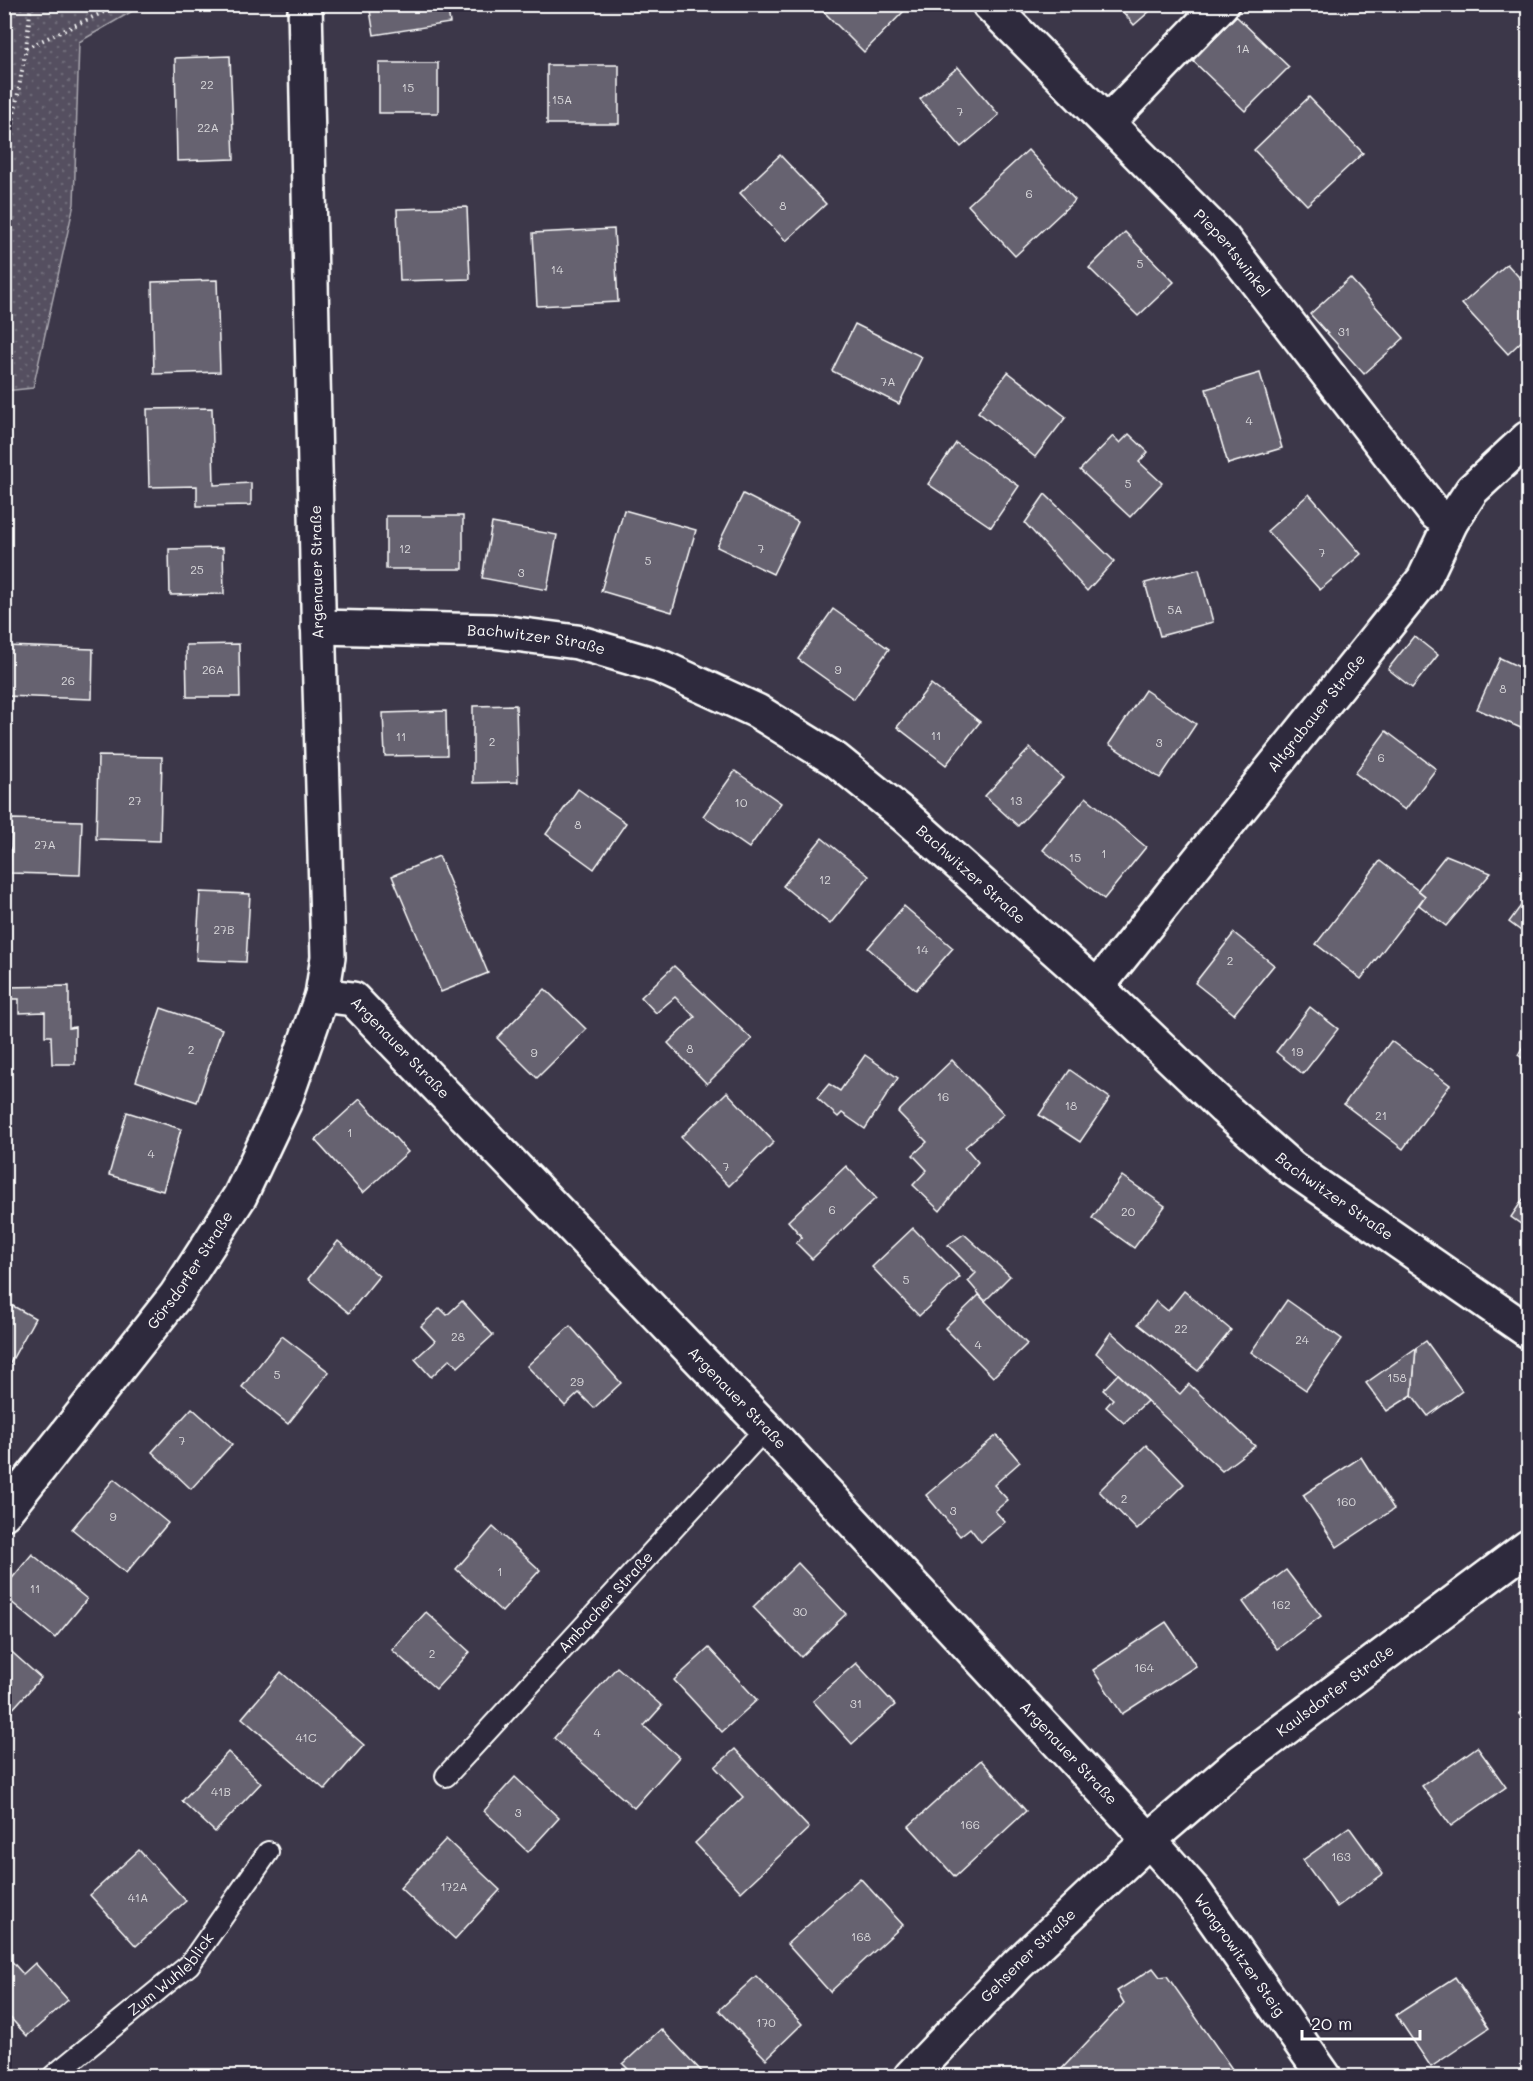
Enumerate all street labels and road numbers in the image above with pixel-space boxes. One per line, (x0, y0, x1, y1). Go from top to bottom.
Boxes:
street label: Piepertswinkel (1190, 204, 1275, 300)
street label: Argenauer Straße (305, 505, 327, 639)
street label: Bachwitzer Straße (467, 619, 608, 659)
street label: Altgrabauer Straße (1262, 649, 1369, 776)
street label: Bachwitzer Straße (913, 820, 1030, 928)
street label: Argenauer Straße (347, 992, 454, 1102)
street label: Bachwitzer Straße (1272, 1147, 1398, 1244)
street label: Görsdorfer Straße (142, 1207, 237, 1333)
street label: Argenauer Straße (684, 1342, 791, 1453)
street label: Ambacher Straße (553, 1547, 657, 1657)
street label: Kaulsdorfer Straße (1272, 1640, 1398, 1741)
street label: Argenauer Straße (1016, 1697, 1122, 1809)
street label: Wongrowitzer Steig (1190, 1889, 1290, 2020)
street label: Gehsener Straße (975, 1904, 1080, 2006)
street label: Zum Wuhleblick (123, 1928, 217, 2020)

